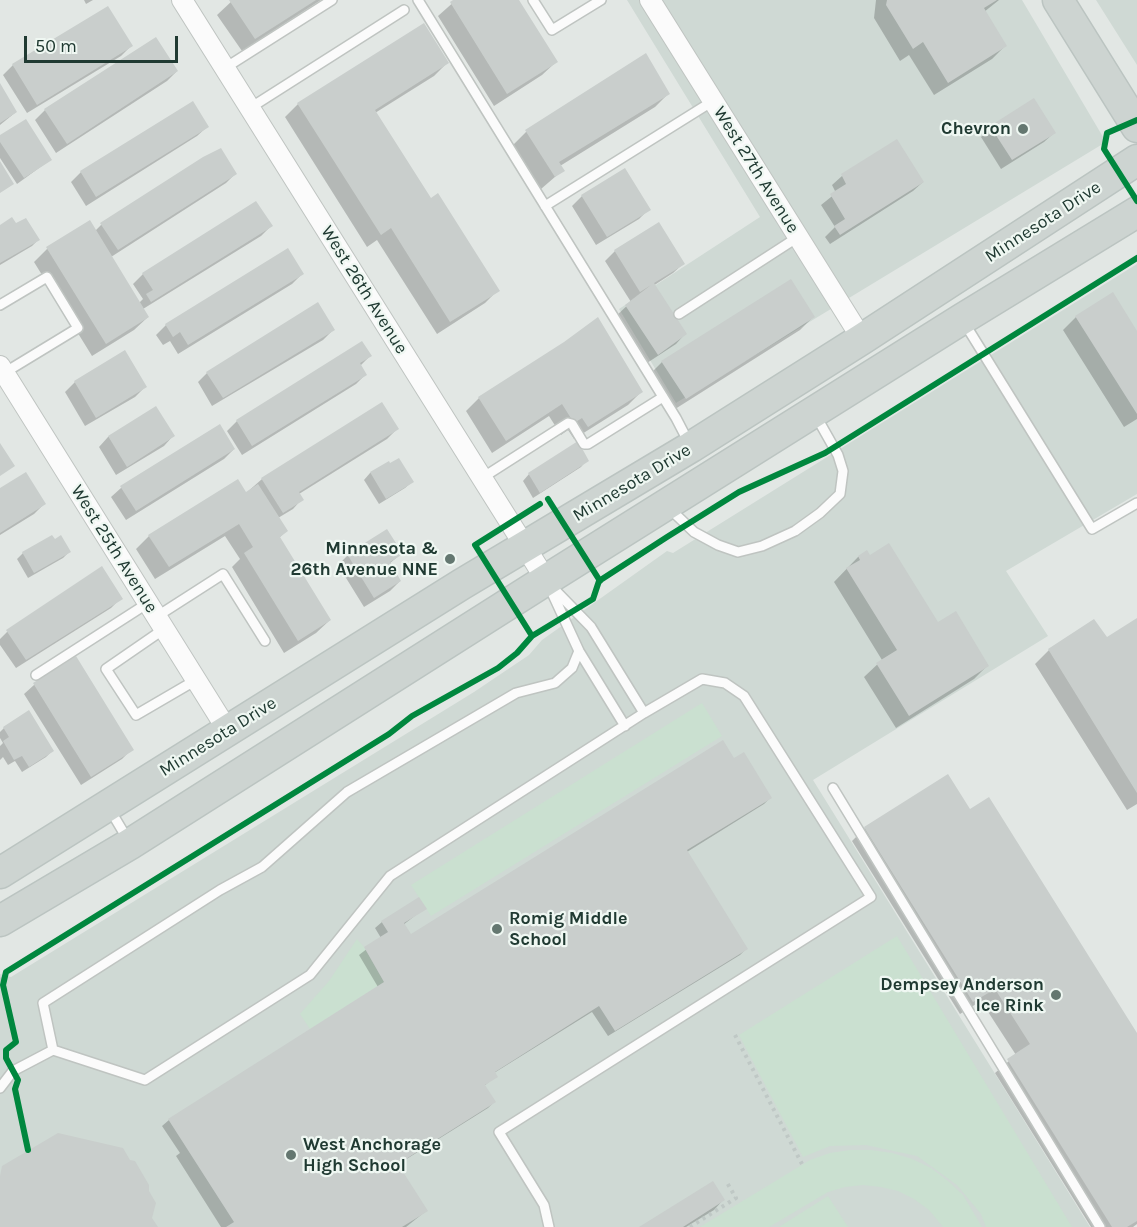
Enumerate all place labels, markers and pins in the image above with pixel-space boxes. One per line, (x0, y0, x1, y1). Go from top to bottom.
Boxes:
place label: Chevron (941, 118, 1011, 140)
marker: Chevron (1016, 122, 1030, 136)
place label: Minnesota & 26th Avenue NNE (291, 538, 438, 580)
marker: Minnesota & 26th Avenue NNE (443, 552, 457, 566)
place label: Romig Middle School (509, 908, 628, 950)
marker: Romig Middle School (490, 922, 504, 936)
place label: Dempsey Anderson Ice Rink (880, 974, 1044, 1016)
marker: Dempsey Anderson Ice Rink (1049, 988, 1063, 1002)
place label: West Anchorage High School (303, 1134, 441, 1176)
marker: West Anchorage High School (284, 1148, 298, 1162)

